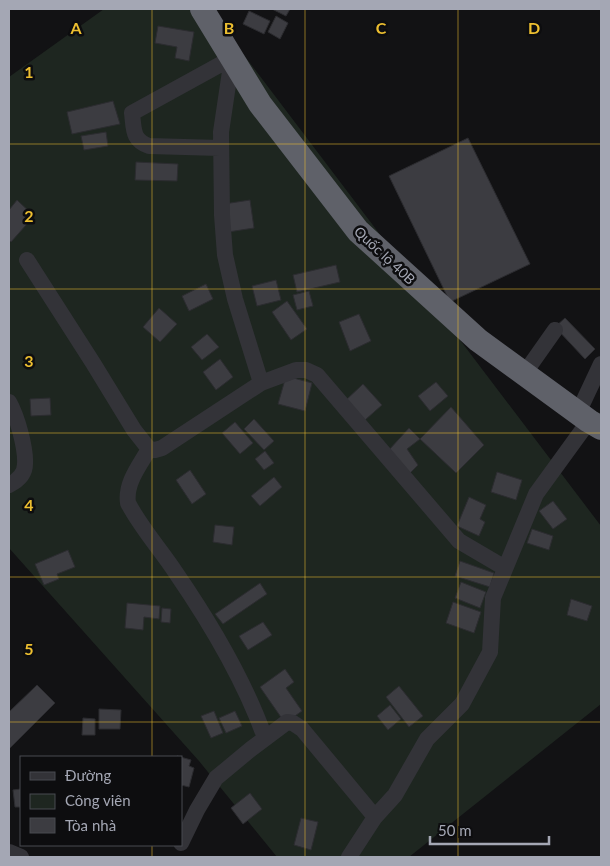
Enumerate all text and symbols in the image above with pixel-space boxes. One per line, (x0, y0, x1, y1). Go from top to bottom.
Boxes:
text: A (69, 18, 82, 37)
text: B (224, 18, 234, 37)
text: C (376, 18, 387, 37)
text: D (528, 18, 540, 37)
text: 1 (24, 62, 34, 81)
text: 2 (24, 206, 34, 225)
street label: Quốc lộ 40B (351, 222, 419, 288)
text: 3 (24, 351, 34, 370)
text: 4 (24, 495, 34, 514)
text: 5 (24, 639, 34, 658)
legend (20, 756, 182, 846)
text: Đường (65, 766, 111, 784)
text: Công viên (65, 791, 131, 809)
scale bar (430, 814, 549, 846)
text: Tòa nhà (65, 816, 116, 834)
text: 50 m (438, 821, 472, 839)

